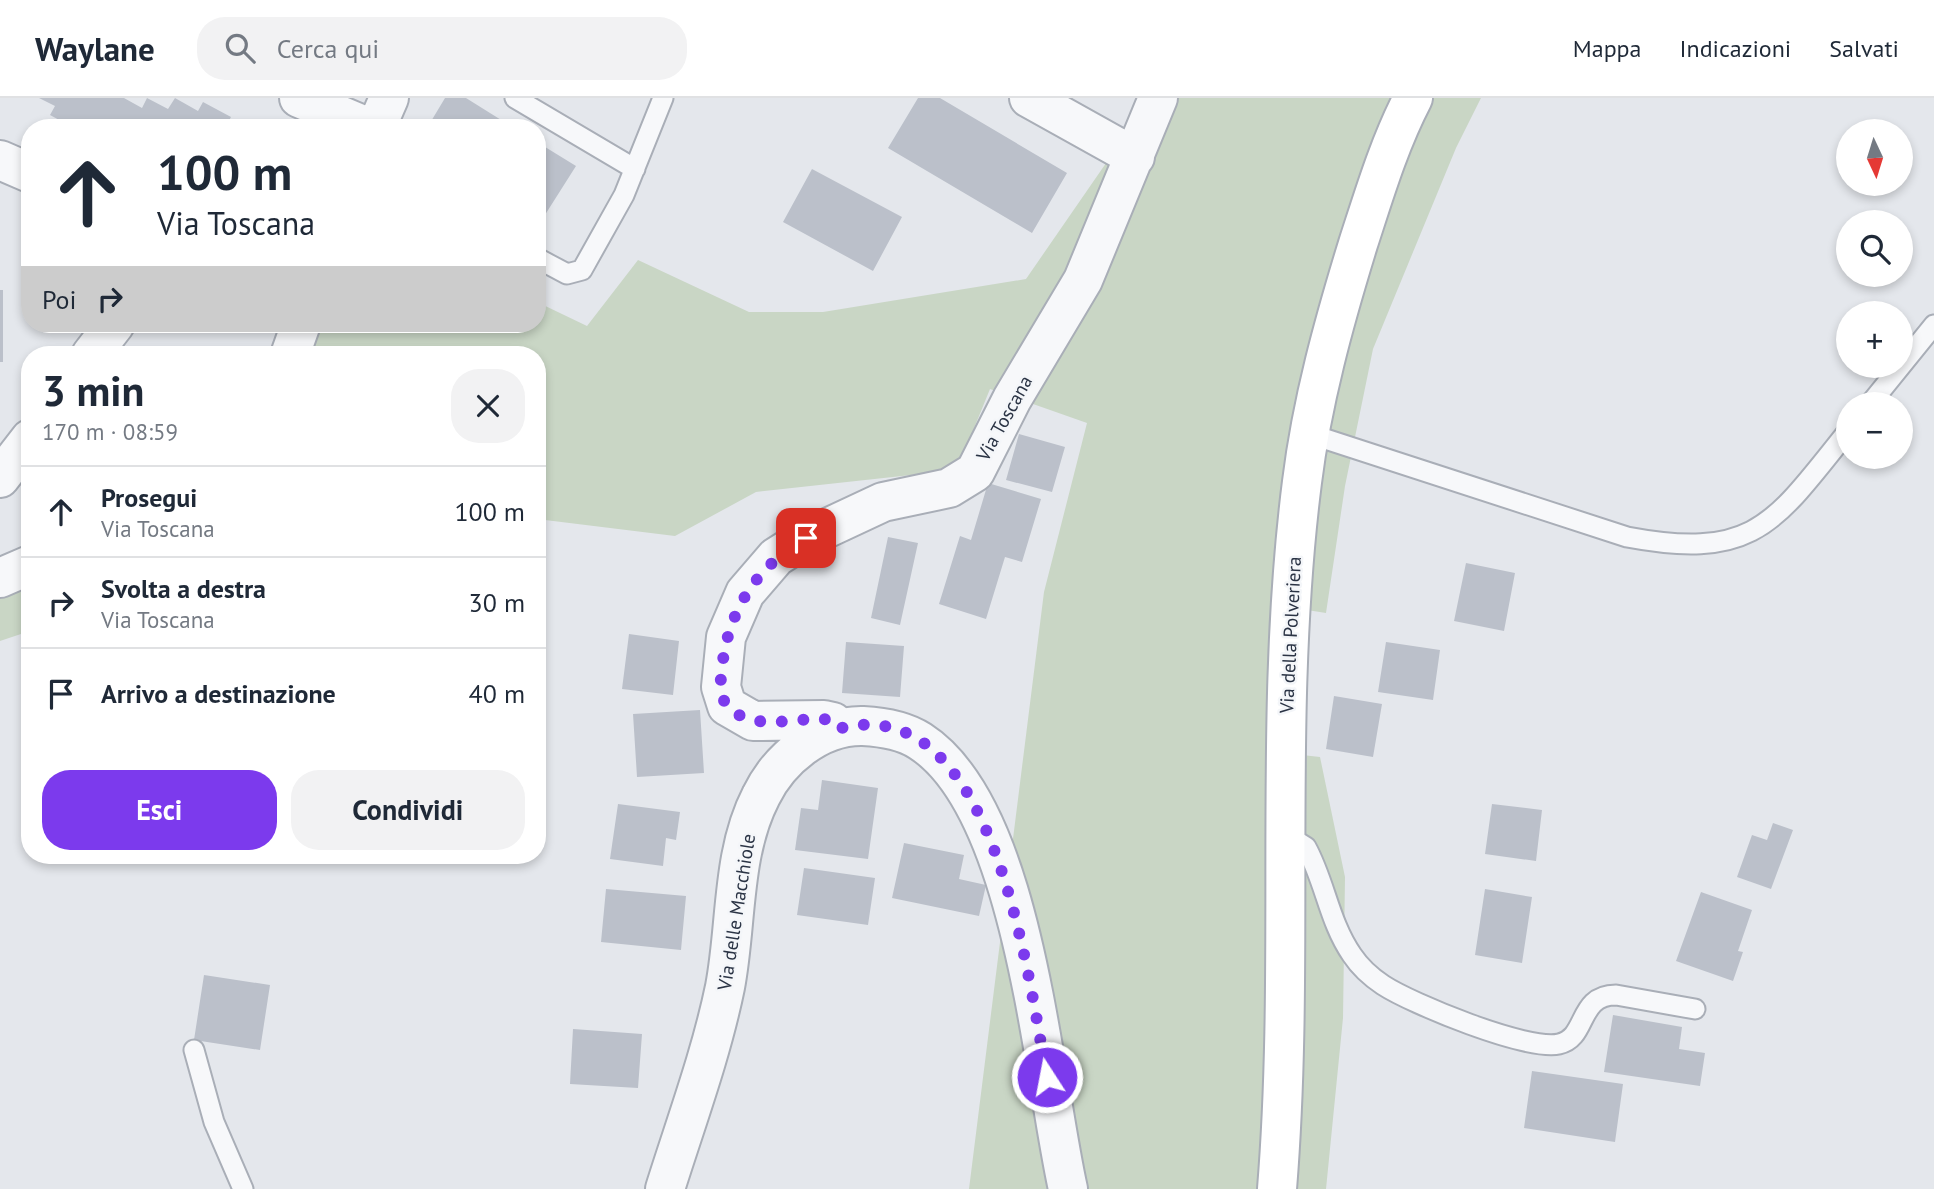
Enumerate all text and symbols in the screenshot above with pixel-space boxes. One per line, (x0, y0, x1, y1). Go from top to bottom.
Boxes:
search box (197, 17, 687, 80)
text: Waylane (35, 27, 155, 70)
icon: search (221, 29, 259, 67)
text: Cerca qui (277, 32, 379, 65)
text: Mappa (1573, 33, 1642, 64)
text: Indicazioni (1680, 33, 1791, 64)
text: Salvati (1829, 33, 1899, 64)
north arrow (1836, 119, 1913, 196)
map controls (1836, 119, 1913, 469)
text: 100 m (157, 140, 292, 204)
icon: ahead (42, 147, 133, 238)
text: Via Toscana (157, 202, 315, 244)
button: search (1836, 210, 1913, 287)
icon: right (91, 280, 129, 318)
text: Poi (42, 283, 77, 316)
button: + (1836, 301, 1913, 378)
text: 3 min (42, 363, 144, 418)
button: close (451, 369, 525, 443)
street label: Via Toscana (970, 371, 1037, 466)
button: − (1836, 392, 1913, 469)
text: 170 m · 08:59 (42, 417, 178, 446)
text: Prosegui (101, 481, 197, 514)
icon: ahead (42, 493, 80, 531)
text: 100 m (454, 495, 525, 528)
pin (776, 508, 836, 568)
text: Via Toscana (101, 514, 215, 543)
icon: arrive (787, 519, 825, 557)
street label: Via della Polveriera (1274, 556, 1306, 715)
text: Svolta a destra (101, 572, 266, 605)
icon: right (42, 584, 80, 622)
text: 30 m (469, 586, 525, 619)
text: Via Toscana (101, 605, 215, 634)
icon: arrive (42, 675, 80, 713)
text: Arrivo a destinazione (101, 677, 336, 710)
text: 40 m (469, 677, 525, 710)
button: Esci (42, 770, 277, 850)
button: Condividi (291, 770, 525, 850)
street label: Via delle Macchiole (712, 832, 760, 993)
position arrow (1010, 1040, 1084, 1114)

